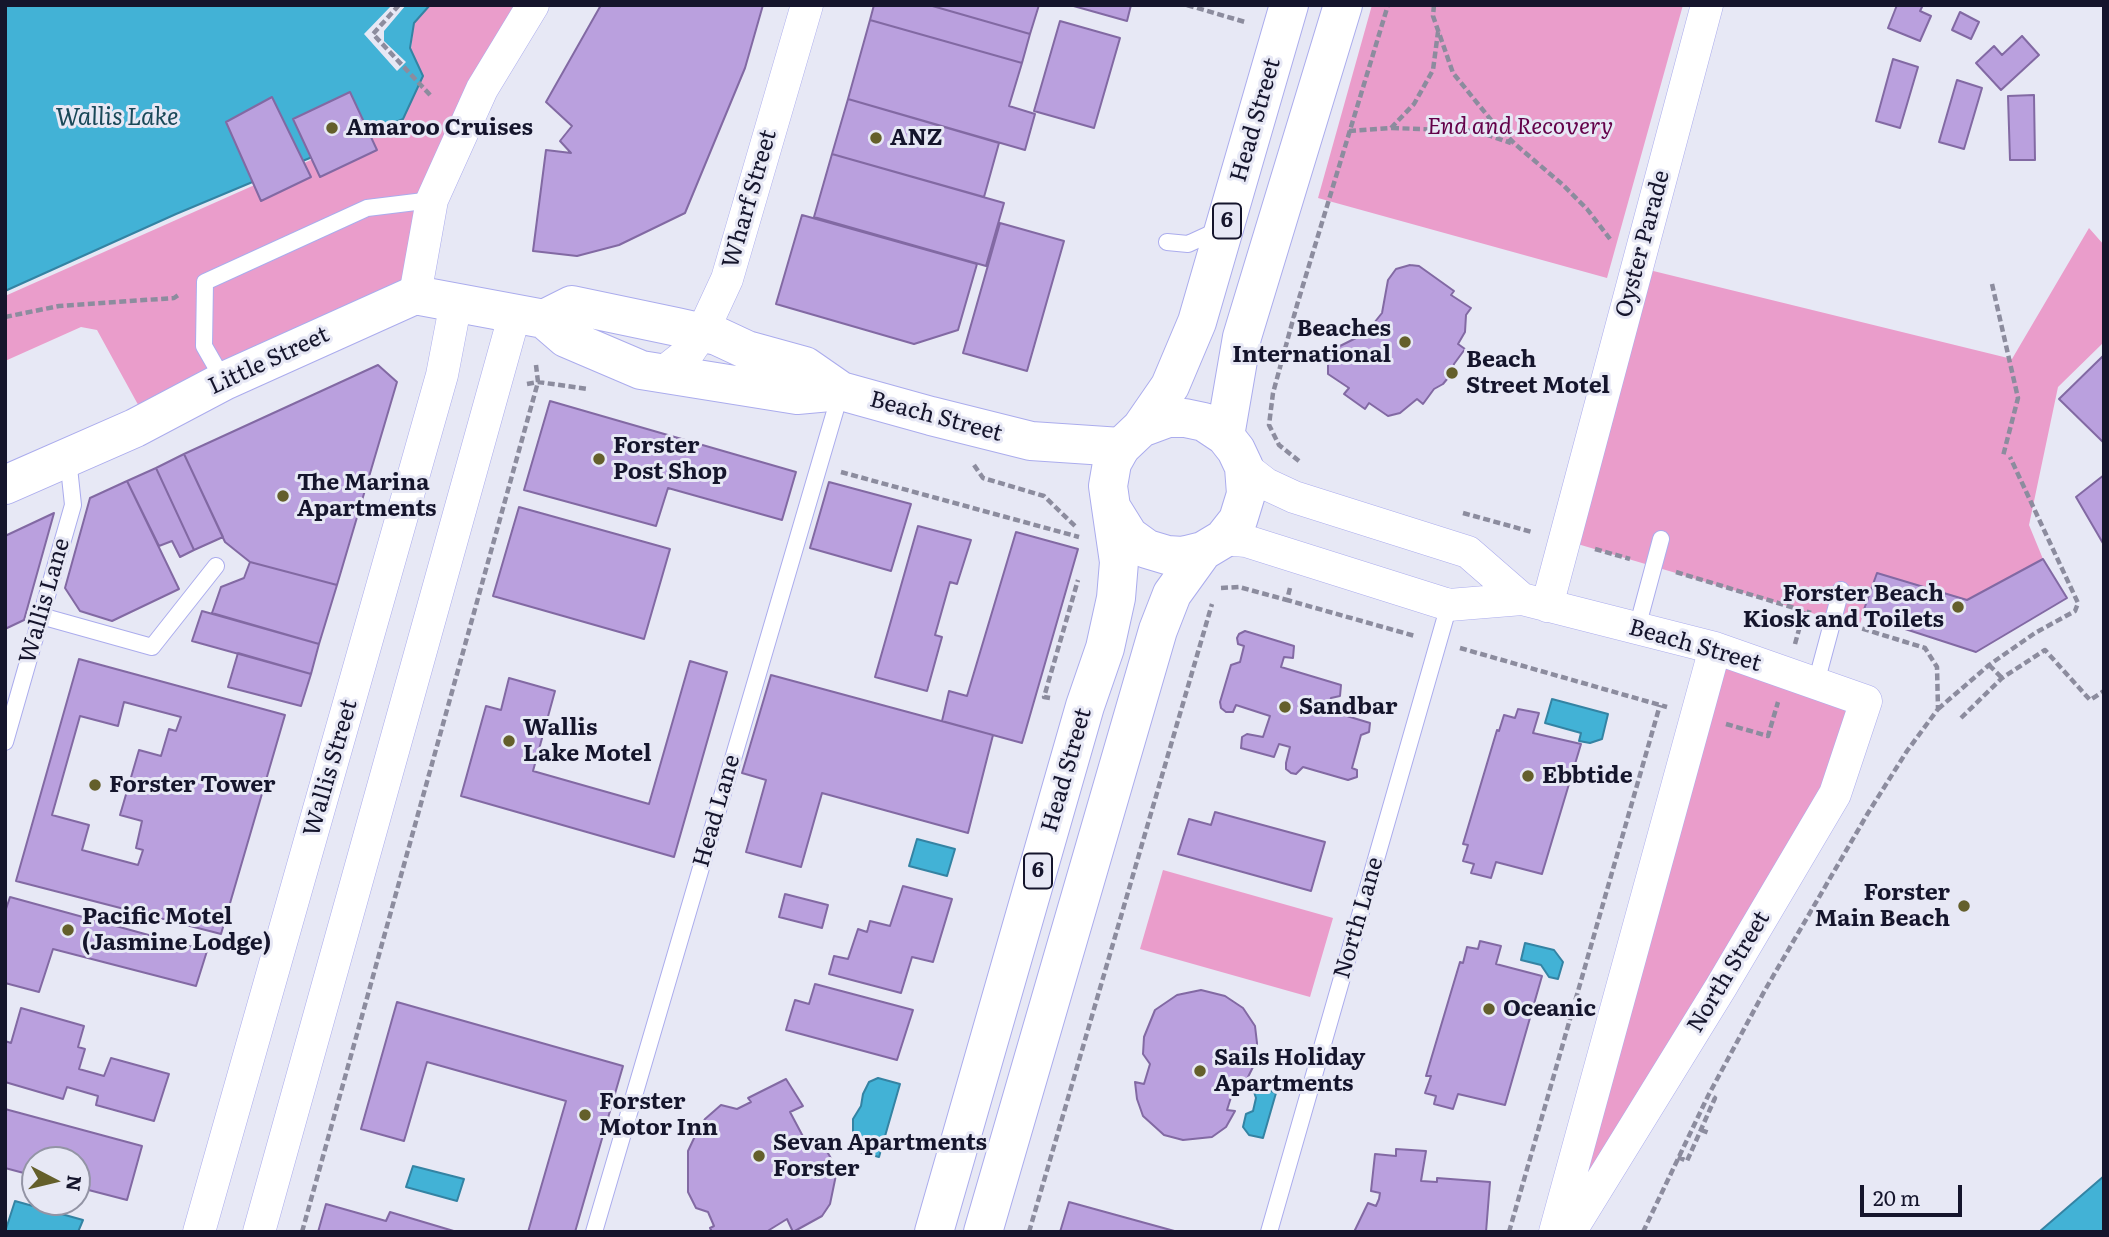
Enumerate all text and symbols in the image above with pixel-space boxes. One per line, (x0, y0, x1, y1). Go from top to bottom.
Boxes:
street label: Head Street (1225, 55, 1287, 185)
water label: Wallis Lake (55, 104, 179, 132)
park label: End and Recovery (1427, 113, 1613, 141)
place label: Amaroo Cruises (346, 114, 533, 142)
marker: Amaroo Cruises (324, 120, 340, 136)
place label: ANZ (890, 124, 942, 152)
street label: Wharf Street (717, 127, 783, 271)
marker: ANZ (868, 130, 884, 146)
street label: Oyster Parade (1610, 167, 1676, 321)
road number: 6 (1213, 204, 1241, 238)
place label: Beaches International (1232, 315, 1391, 369)
street label: Little Street (204, 321, 334, 401)
marker: Beaches International (1397, 334, 1413, 350)
place label: Beach Street Motel (1466, 346, 1610, 400)
marker: Beach Street Motel (1444, 365, 1460, 381)
street label: Beach Street (867, 386, 1005, 448)
place label: Forster Post Shop (613, 432, 727, 486)
marker: Forster Post Shop (591, 451, 607, 467)
place label: The Marina Apartments (297, 469, 437, 523)
marker: The Marina Apartments (275, 488, 291, 504)
street label: Wallis Lane (14, 535, 76, 667)
place label: Forster Beach Kiosk and Toilets (1743, 580, 1944, 634)
marker: Forster Beach Kiosk and Toilets (1950, 599, 1966, 615)
street label: Beach Street (1626, 614, 1764, 678)
place label: Sandbar (1299, 693, 1397, 721)
street label: Wallis Street (298, 696, 364, 840)
marker: Sandbar (1277, 699, 1293, 715)
street label: Head Street (1036, 705, 1098, 835)
place label: Wallis Lake Motel (523, 714, 652, 768)
marker: Wallis Lake Motel (501, 733, 517, 749)
street label: Head Lane (688, 752, 746, 870)
place label: Ebbtide (1542, 762, 1633, 790)
marker: Ebbtide (1520, 768, 1536, 784)
place label: Forster Tower (109, 771, 276, 799)
marker: Forster Tower (87, 777, 103, 793)
road number: 6 (1024, 854, 1052, 888)
street label: North Lane (1328, 854, 1390, 982)
place label: Forster Main Beach (1815, 879, 1950, 933)
marker: Forster Main Beach (1956, 898, 1972, 914)
place label: Pacific Motel (Jasmine Lodge) (82, 903, 271, 957)
street label: North Street (1682, 906, 1776, 1038)
marker: Pacific Motel (Jasmine Lodge) (60, 922, 76, 938)
place label: Oceanic (1503, 995, 1596, 1023)
marker: Oceanic (1481, 1001, 1497, 1017)
place label: Sails Holiday Apartments (1214, 1044, 1365, 1098)
marker: Sails Holiday Apartments (1192, 1063, 1208, 1079)
place label: Forster Motor Inn (599, 1088, 718, 1142)
marker: Forster Motor Inn (577, 1107, 593, 1123)
place label: Sevan Apartments Forster (773, 1129, 987, 1183)
north arrow (21, 1146, 91, 1216)
marker: Sevan Apartments Forster (751, 1148, 767, 1164)
scale bar (1864, 1170, 1966, 1214)
text: N (60, 1174, 90, 1193)
text: 20 m (1873, 1181, 1920, 1212)

